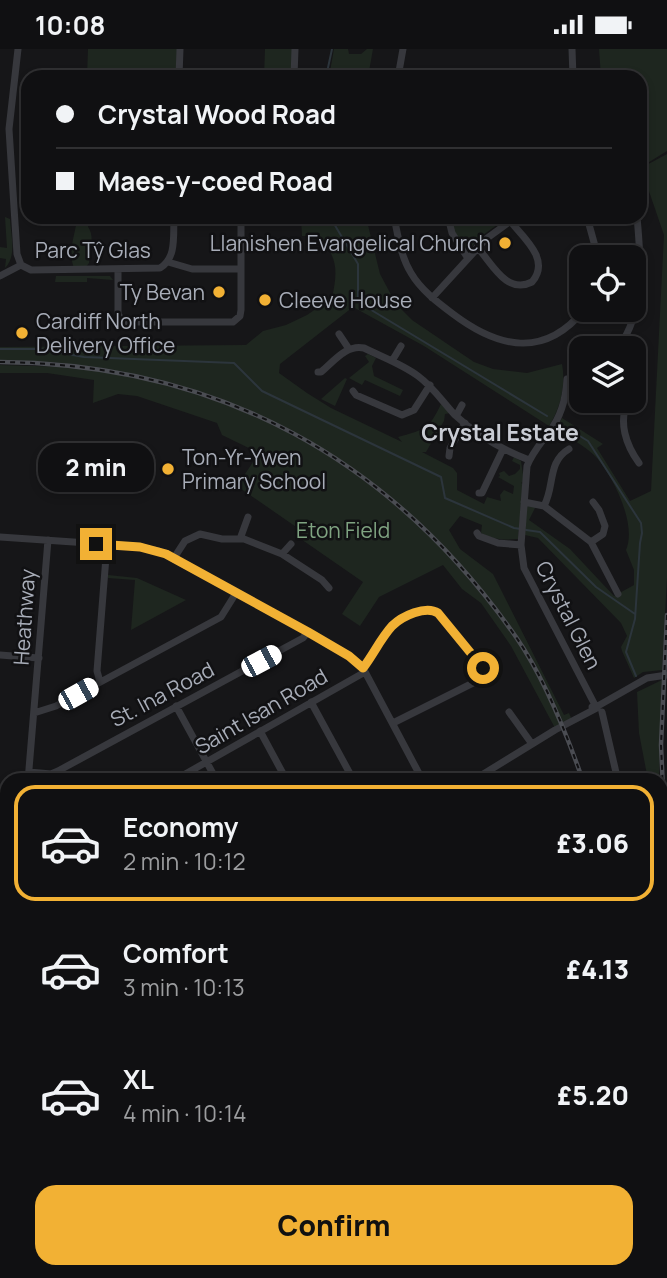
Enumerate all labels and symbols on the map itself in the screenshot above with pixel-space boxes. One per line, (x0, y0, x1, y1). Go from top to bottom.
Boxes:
place label: Llanishen Evangelical Church (210, 229, 491, 257)
marker: Llanishen Evangelical Church (497, 235, 513, 251)
street label: Parc Tŷ Glas (35, 236, 151, 264)
place label: Ty Bevan (120, 278, 205, 306)
marker: Ty Bevan (211, 284, 227, 300)
place label: Cleeve House (279, 286, 412, 314)
marker: Cleeve House (257, 292, 273, 308)
place label: Cardiff North Delivery Office (36, 307, 175, 359)
marker: Cardiff North Delivery Office (14, 325, 30, 341)
district label: Crystal Estate (421, 416, 579, 448)
callout: 2 min (38, 442, 154, 491)
place label: Ton-Yr-Ywen Primary School (182, 443, 326, 495)
marker: Ton-Yr-Ywen Primary School (160, 461, 176, 477)
park label: Eton Field (296, 516, 390, 544)
route end (80, 528, 112, 560)
street label: Crystal Glen (530, 556, 608, 674)
street label: Heathway (7, 568, 41, 666)
car (238, 642, 285, 680)
route start (467, 652, 499, 684)
street label: St. Ina Road (105, 655, 219, 733)
street label: Saint Isan Road (190, 662, 332, 760)
car (55, 675, 102, 713)

